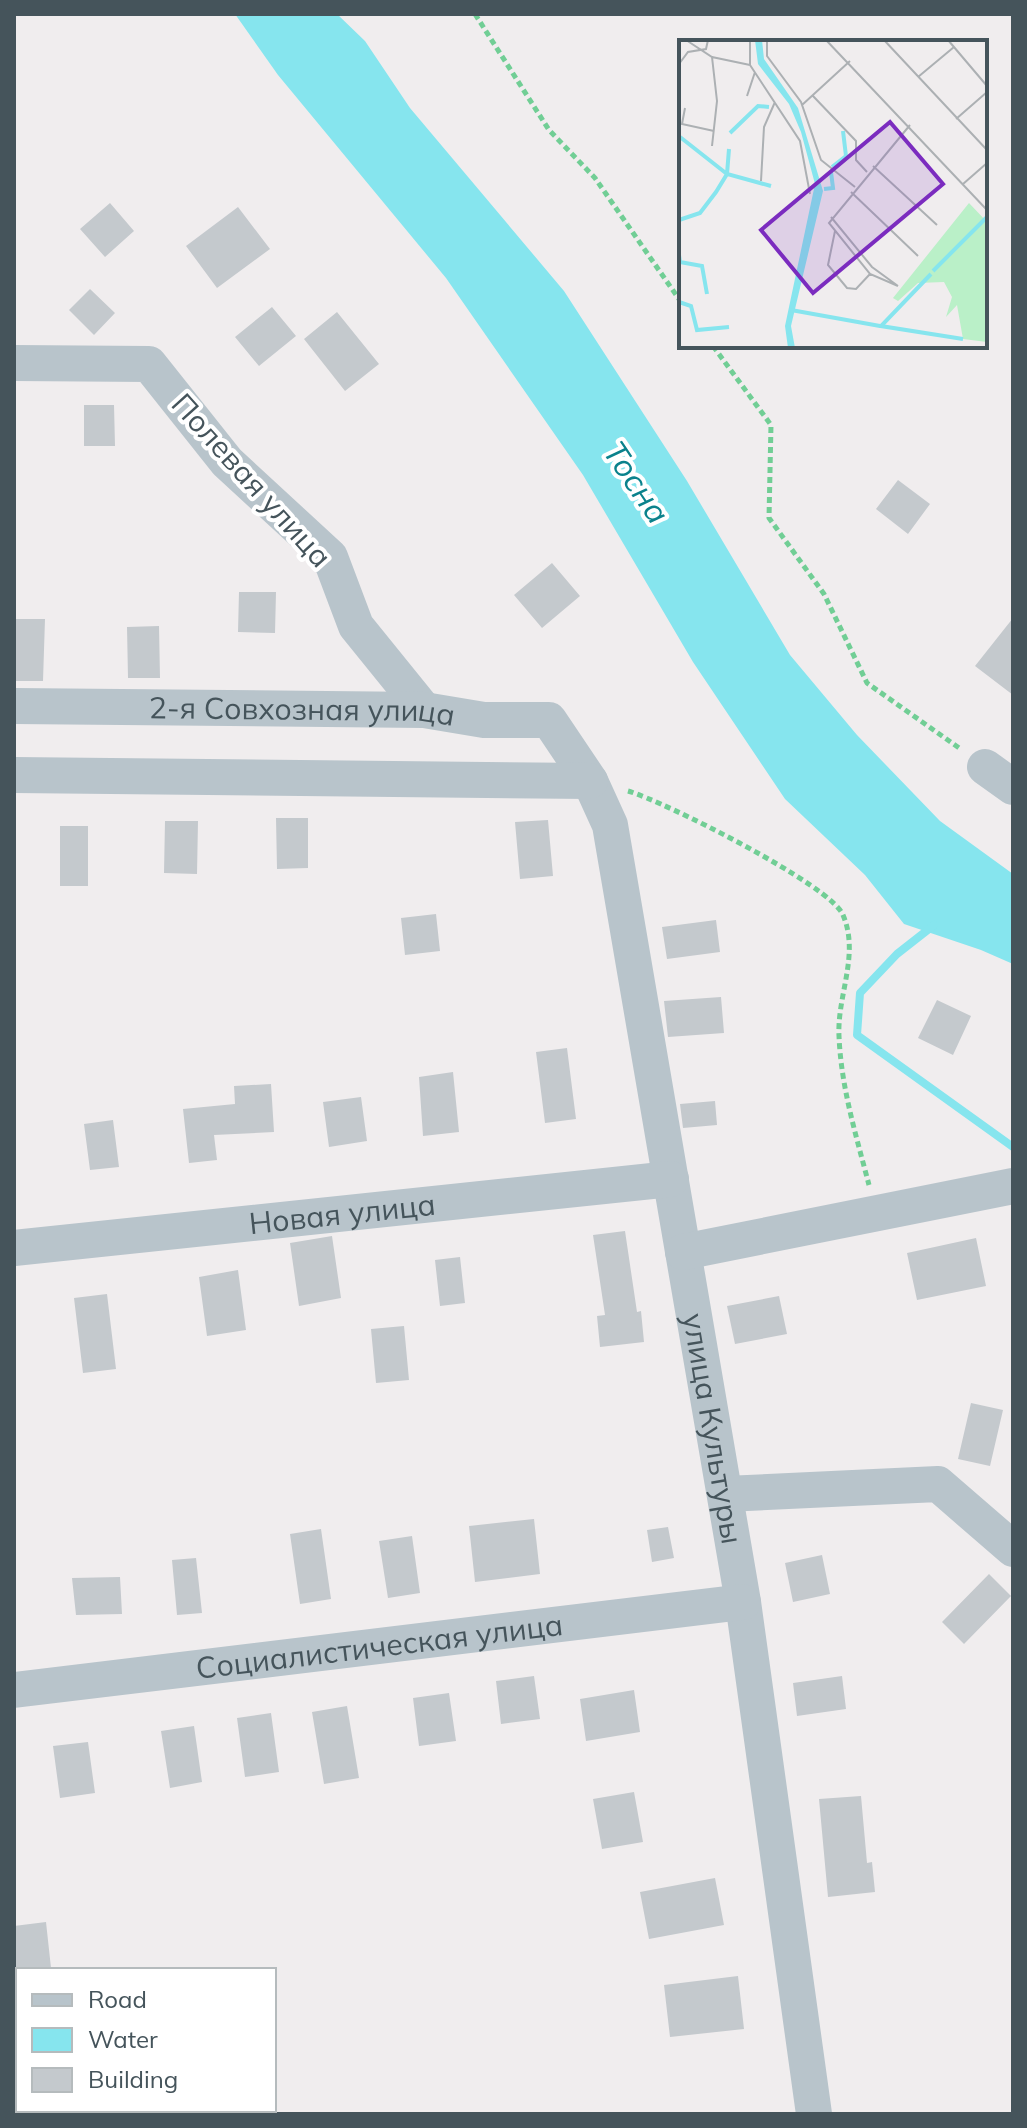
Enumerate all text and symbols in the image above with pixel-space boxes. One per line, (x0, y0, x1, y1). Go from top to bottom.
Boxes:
inset map (679, 40, 987, 348)
street label: Полевая улица (164, 385, 340, 575)
water label: Тосна (595, 433, 679, 531)
street label: 2-я Совхозная улица (149, 688, 458, 734)
street label: Новая улица (247, 1185, 437, 1242)
street label: улица Культуры (675, 1310, 752, 1547)
street label: Социалистическая улица (194, 1605, 565, 1687)
legend (16, 1968, 276, 2112)
text: Road (88, 1984, 147, 2014)
text: Water (88, 2024, 158, 2054)
text: Building (88, 2064, 178, 2094)

